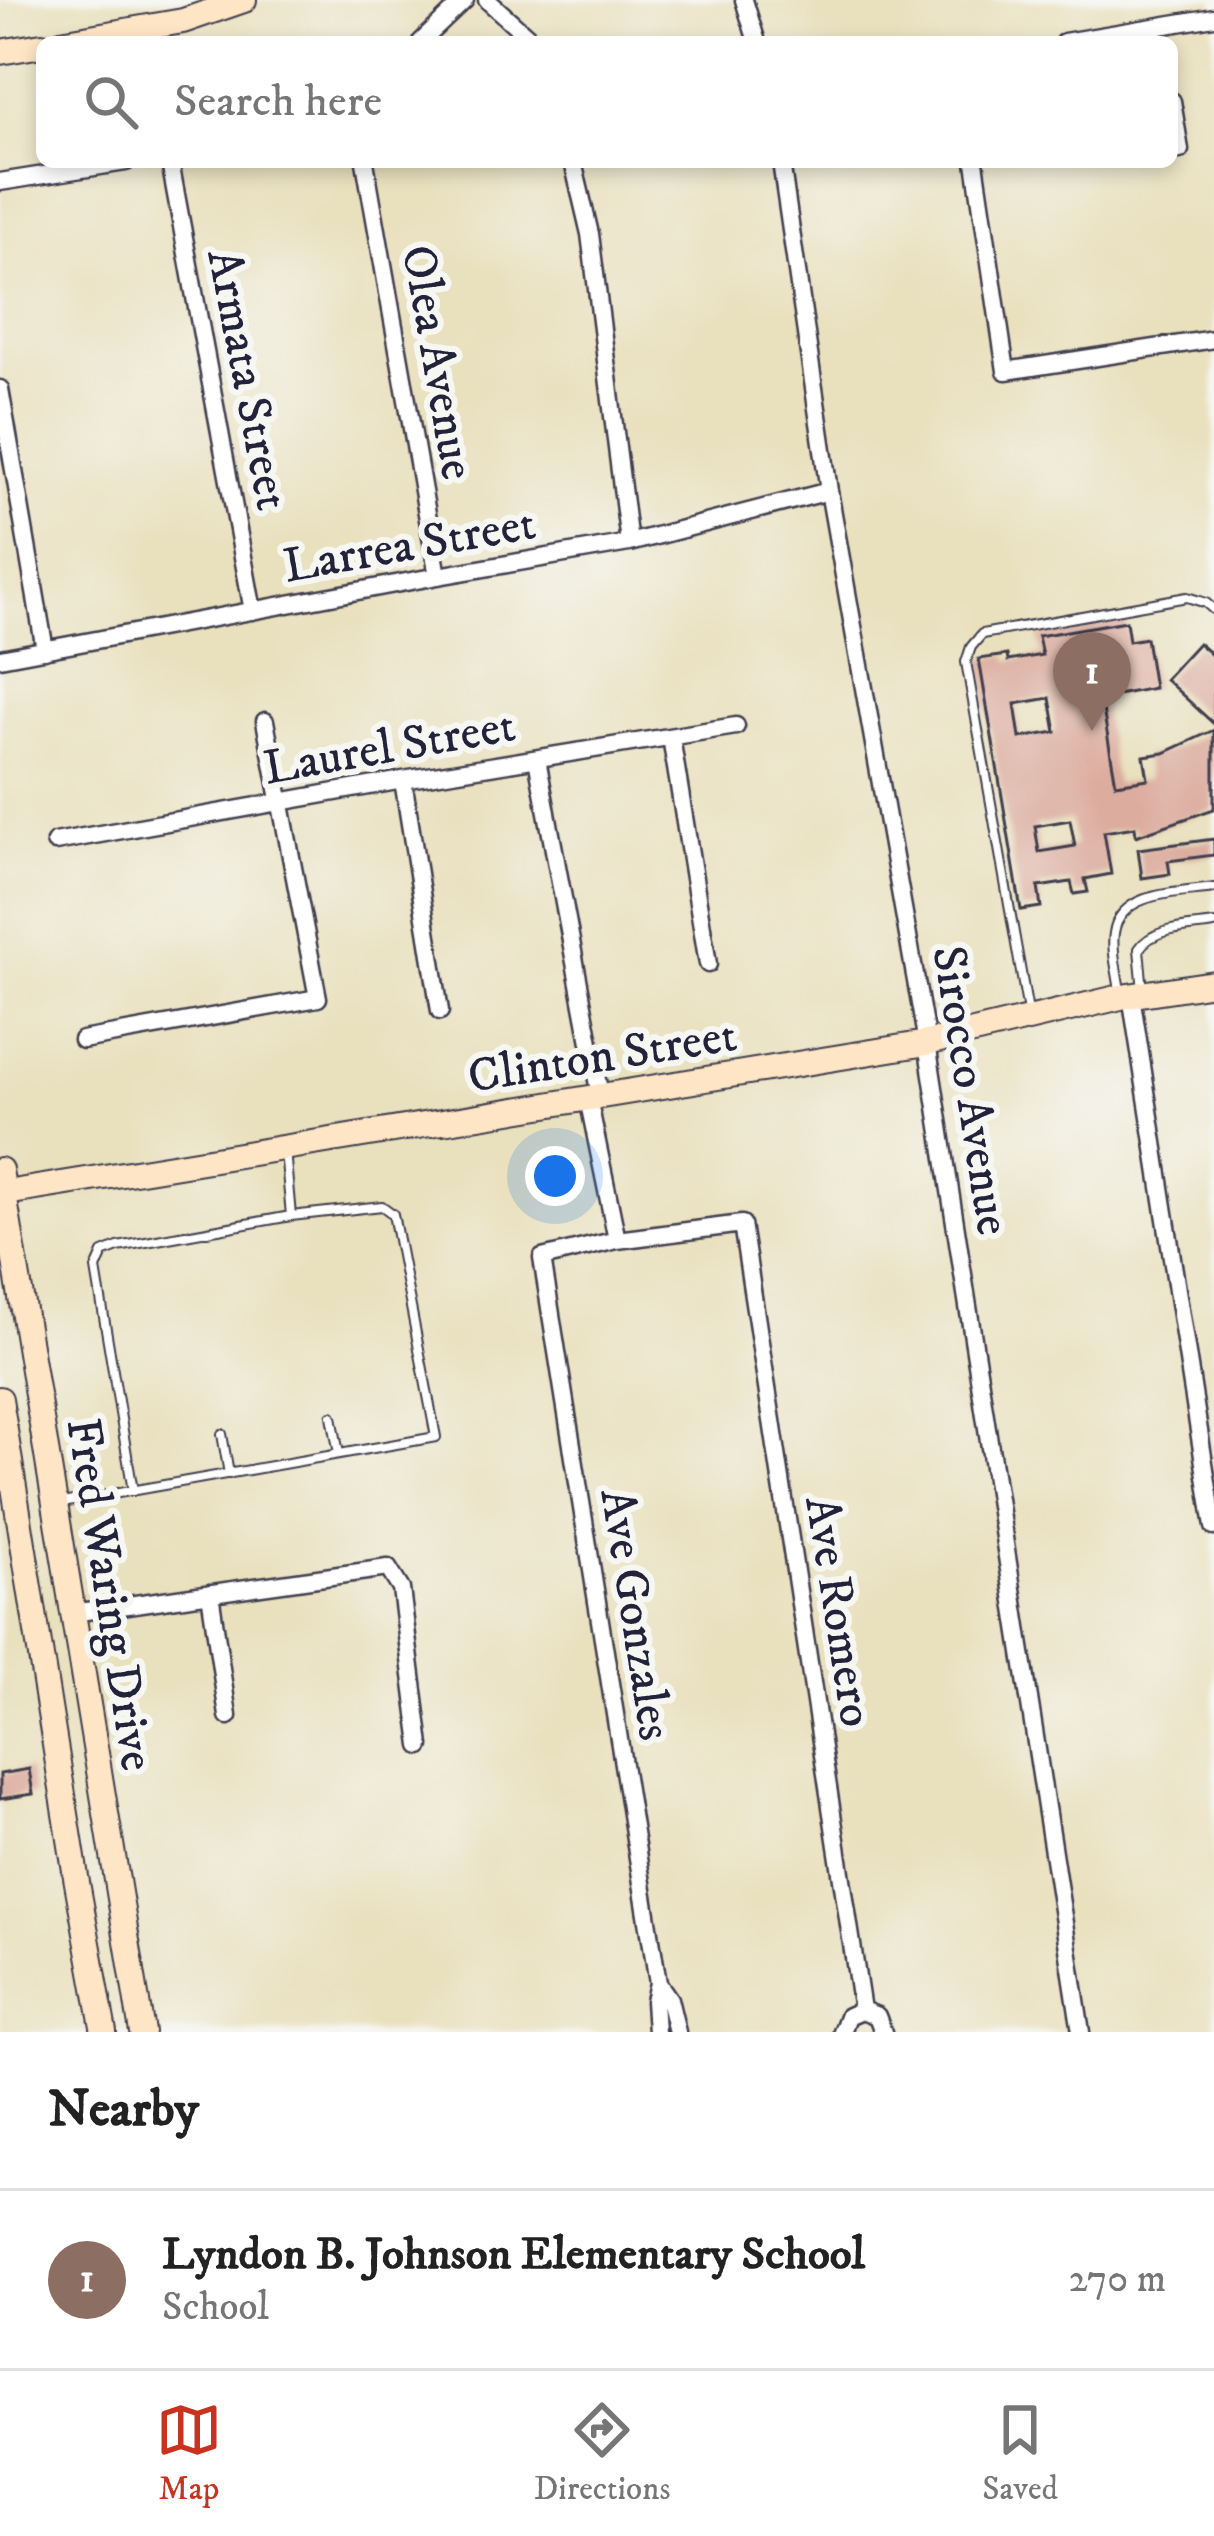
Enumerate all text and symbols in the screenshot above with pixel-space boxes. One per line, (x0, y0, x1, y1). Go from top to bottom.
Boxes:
search box (36, 36, 1178, 168)
icon: search (78, 69, 144, 135)
text: Search here (174, 74, 382, 130)
street label: Olea Avenue (387, 241, 487, 484)
street label: Armata Street (192, 244, 302, 515)
street label: Larrea Street (279, 494, 540, 598)
pin: 1 (1053, 632, 1131, 731)
street label: Laurel Street (259, 696, 520, 800)
street label: Sirocco Avenue (918, 942, 1023, 1239)
street label: Clinton Street (464, 1006, 741, 1108)
your location (525, 1146, 585, 1206)
street label: Fred Waring Drive (52, 1414, 167, 1775)
street label: Ave Gonzales (586, 1484, 685, 1745)
street label: Ave Romero (790, 1492, 886, 1731)
text: Nearby (48, 2078, 199, 2142)
text: Lyndon B. Johnson Elementary School (162, 2227, 865, 2283)
text: 1 (80, 2255, 94, 2304)
text: 270 m (1069, 2255, 1166, 2304)
text: School (162, 2283, 269, 2332)
tab: Map (156, 2397, 222, 2510)
tab: Directions (534, 2397, 670, 2510)
tab: Saved (982, 2397, 1058, 2510)

